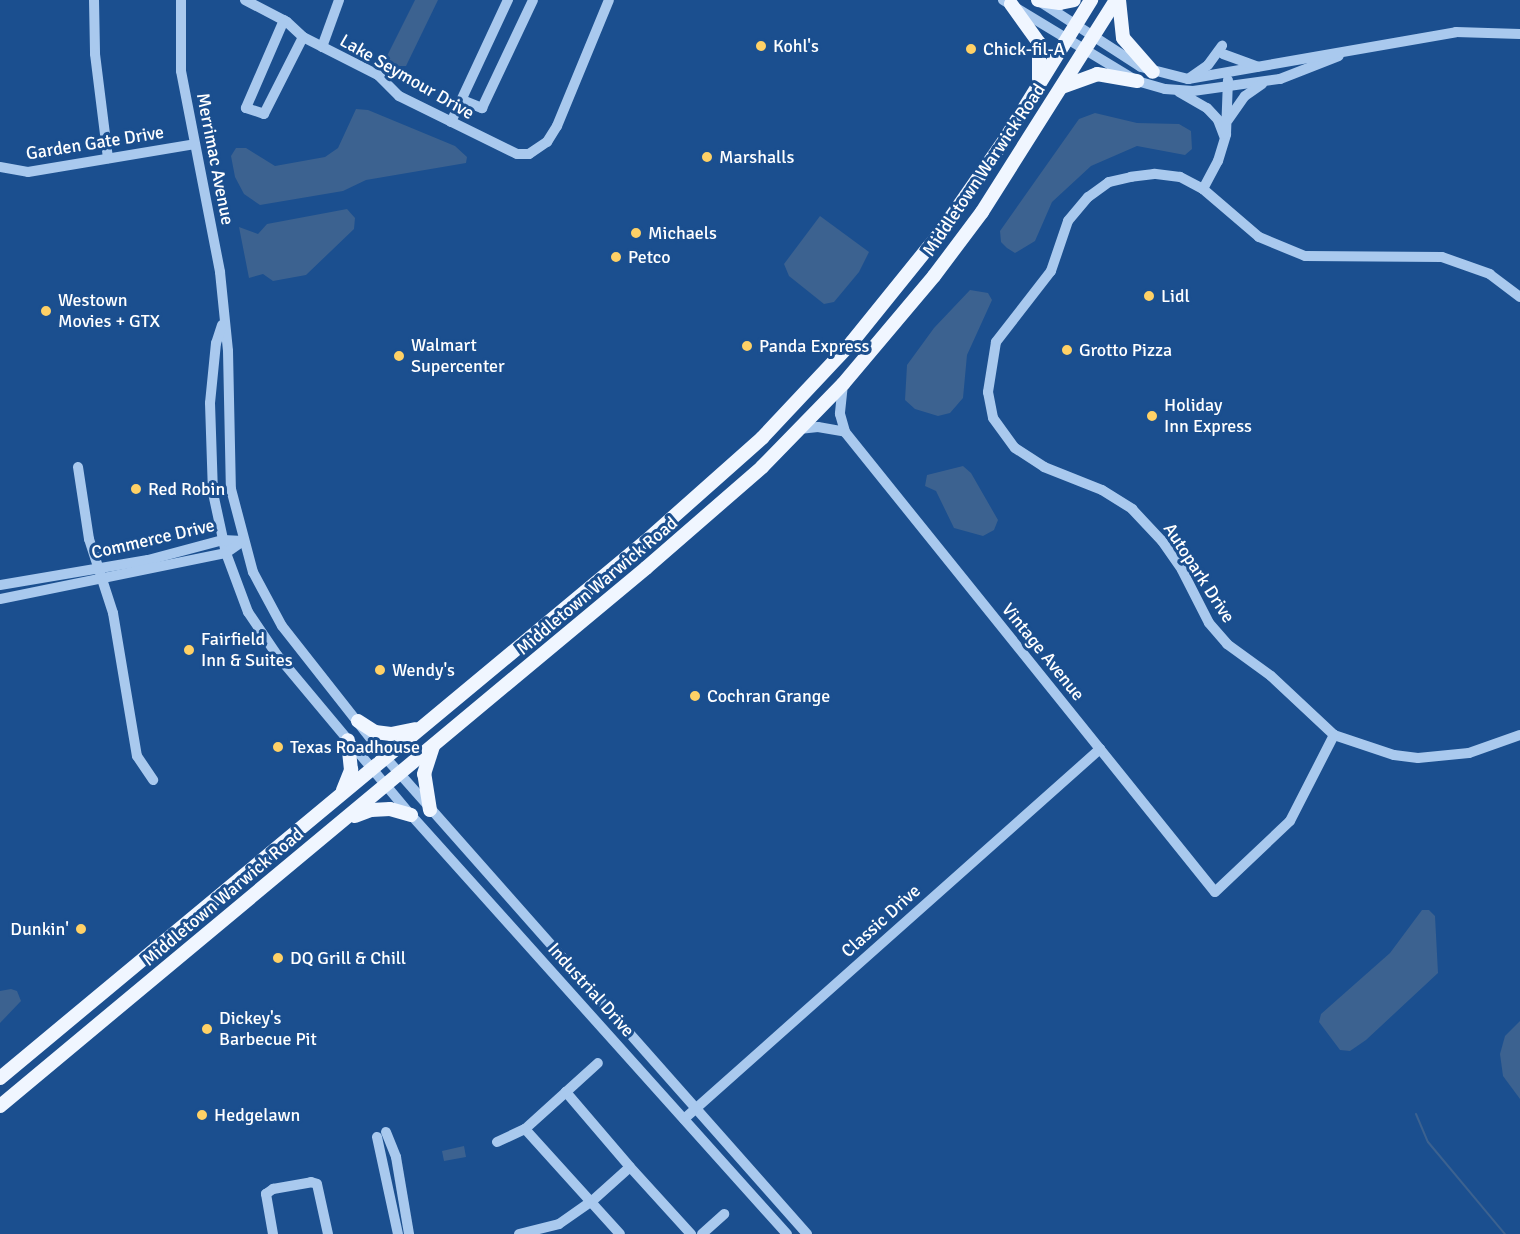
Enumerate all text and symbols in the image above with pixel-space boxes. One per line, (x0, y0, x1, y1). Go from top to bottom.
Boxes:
street label: Lake Seymour Drive (336, 30, 478, 124)
place label: Kohl's (773, 35, 819, 57)
place label: Chick-fil-A (983, 38, 1065, 60)
marker: Kohl's (754, 39, 768, 53)
marker: Chick-fil-A (964, 42, 978, 56)
street label: Middletown Warwick Road (918, 80, 1050, 260)
street label: Merrimac Avenue (192, 91, 238, 227)
street label: Garden Gate Drive (24, 121, 166, 165)
place label: Marshalls (719, 146, 794, 168)
marker: Marshalls (700, 150, 714, 164)
place label: Michaels (648, 222, 717, 244)
marker: Michaels (629, 226, 643, 240)
place label: Petco (628, 246, 671, 268)
marker: Petco (609, 250, 623, 264)
place label: Lidl (1161, 285, 1190, 307)
marker: Lidl (1142, 289, 1156, 303)
place label: Westown Movies + GTX (58, 290, 160, 332)
marker: Westown Movies + GTX (39, 304, 53, 318)
place label: Walmart Supercenter (411, 335, 505, 378)
place label: Panda Express (759, 335, 869, 357)
marker: Panda Express (740, 339, 754, 353)
place label: Grotto Pizza (1079, 339, 1172, 361)
marker: Grotto Pizza (1060, 343, 1074, 357)
marker: Walmart Supercenter (392, 349, 406, 363)
place label: Holiday Inn Express (1164, 395, 1252, 438)
marker: Holiday Inn Express (1145, 409, 1159, 423)
place label: Red Robin (148, 478, 225, 500)
marker: Red Robin (129, 482, 143, 496)
street label: Middletown Warwick Road (512, 512, 682, 660)
street label: Commerce Drive (89, 514, 217, 564)
street label: Autopark Drive (1159, 519, 1239, 627)
street label: Vintage Avenue (997, 599, 1089, 705)
place label: Fairfield Inn & Suites (201, 629, 293, 672)
marker: Fairfield Inn & Suites (182, 643, 196, 657)
place label: Wendy's (392, 659, 455, 681)
marker: Wendy's (373, 663, 387, 677)
place label: Cochran Grange (707, 685, 830, 707)
marker: Cochran Grange (688, 689, 702, 703)
place label: Texas Roadhouse (290, 736, 420, 758)
marker: Texas Roadhouse (271, 740, 285, 754)
street label: Middletown Warwick Road (138, 823, 308, 971)
street label: Classic Drive (837, 880, 925, 962)
place label: Dunkin' (10, 918, 69, 940)
marker: Dunkin' (74, 922, 88, 936)
street label: Industrial Drive (543, 939, 639, 1041)
place label: DQ Grill & Chill (290, 947, 406, 969)
marker: DQ Grill & Chill (271, 951, 285, 965)
place label: Dickey's Barbecue Pit (219, 1008, 317, 1050)
marker: Dickey's Barbecue Pit (200, 1022, 214, 1036)
place label: Hedgelawn (214, 1104, 300, 1126)
marker: Hedgelawn (195, 1108, 209, 1122)

